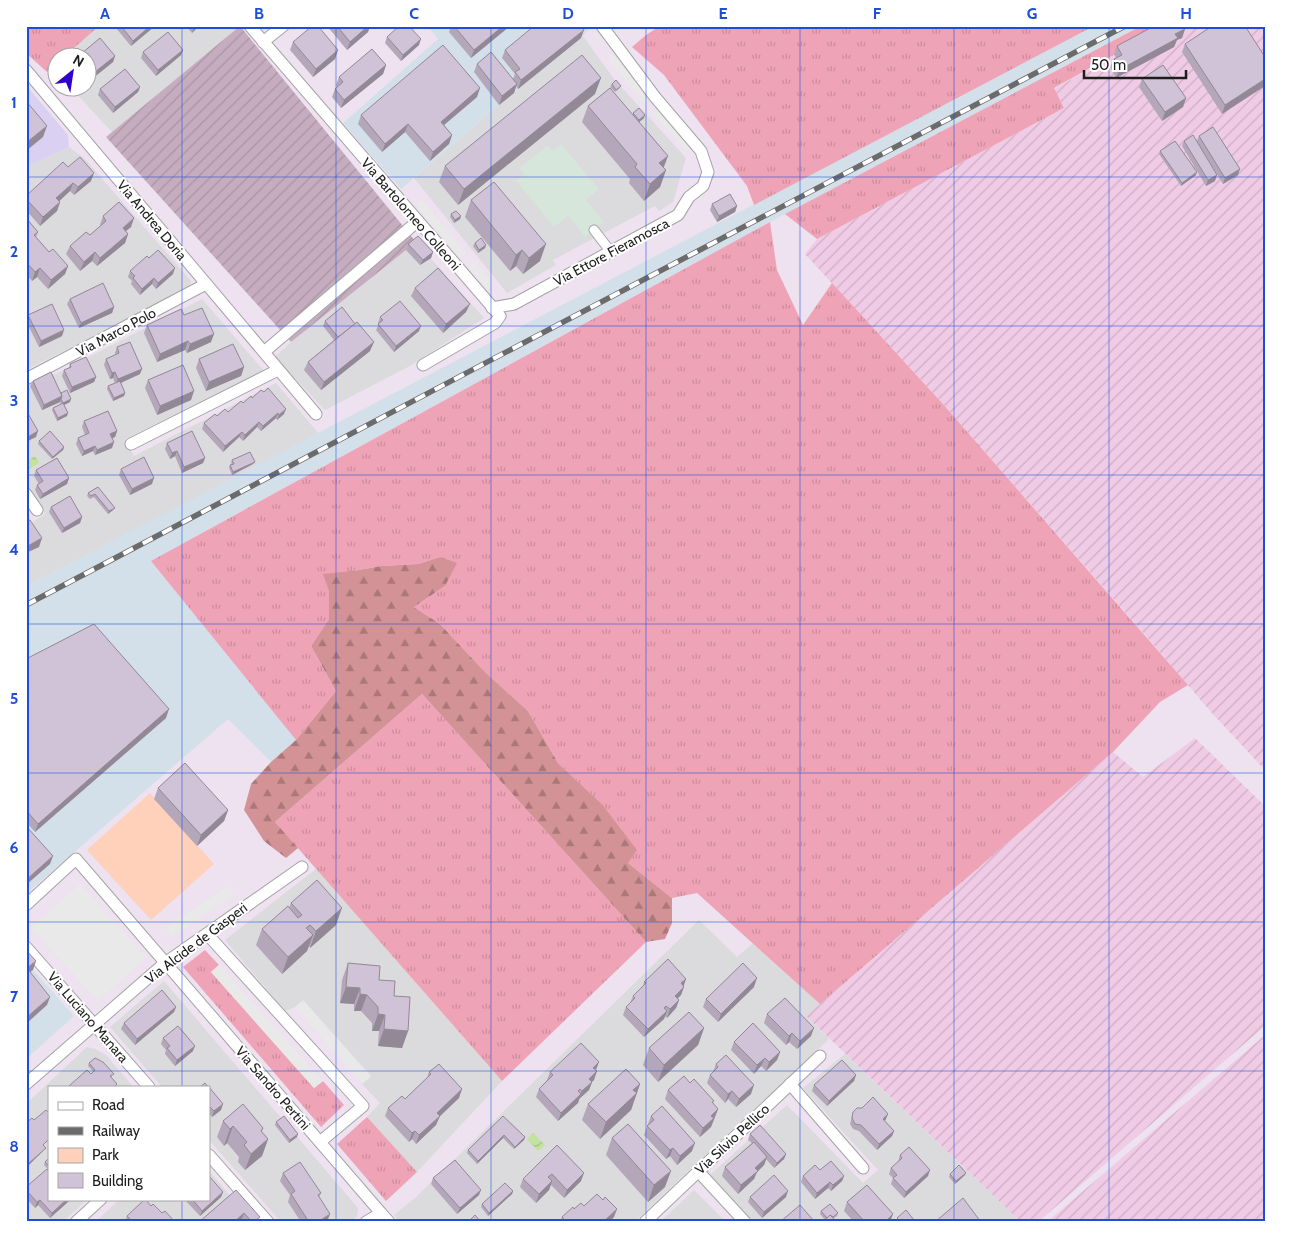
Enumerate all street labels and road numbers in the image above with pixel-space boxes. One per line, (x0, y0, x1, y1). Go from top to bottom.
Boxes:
street label: Via Bartolomeo Colleoni (357, 154, 465, 274)
street label: Via Andrea Doria (113, 176, 191, 264)
street label: Via Ettore Fieramosca (550, 214, 672, 290)
street label: Via Marco Polo (73, 303, 159, 361)
street label: Via Alcide de Gasperi (141, 899, 251, 987)
street label: Via Luciano Manara (44, 968, 133, 1066)
street label: Via Sandro Pertini (232, 1042, 314, 1134)
street label: Via Silvio Pellico (691, 1100, 773, 1178)

